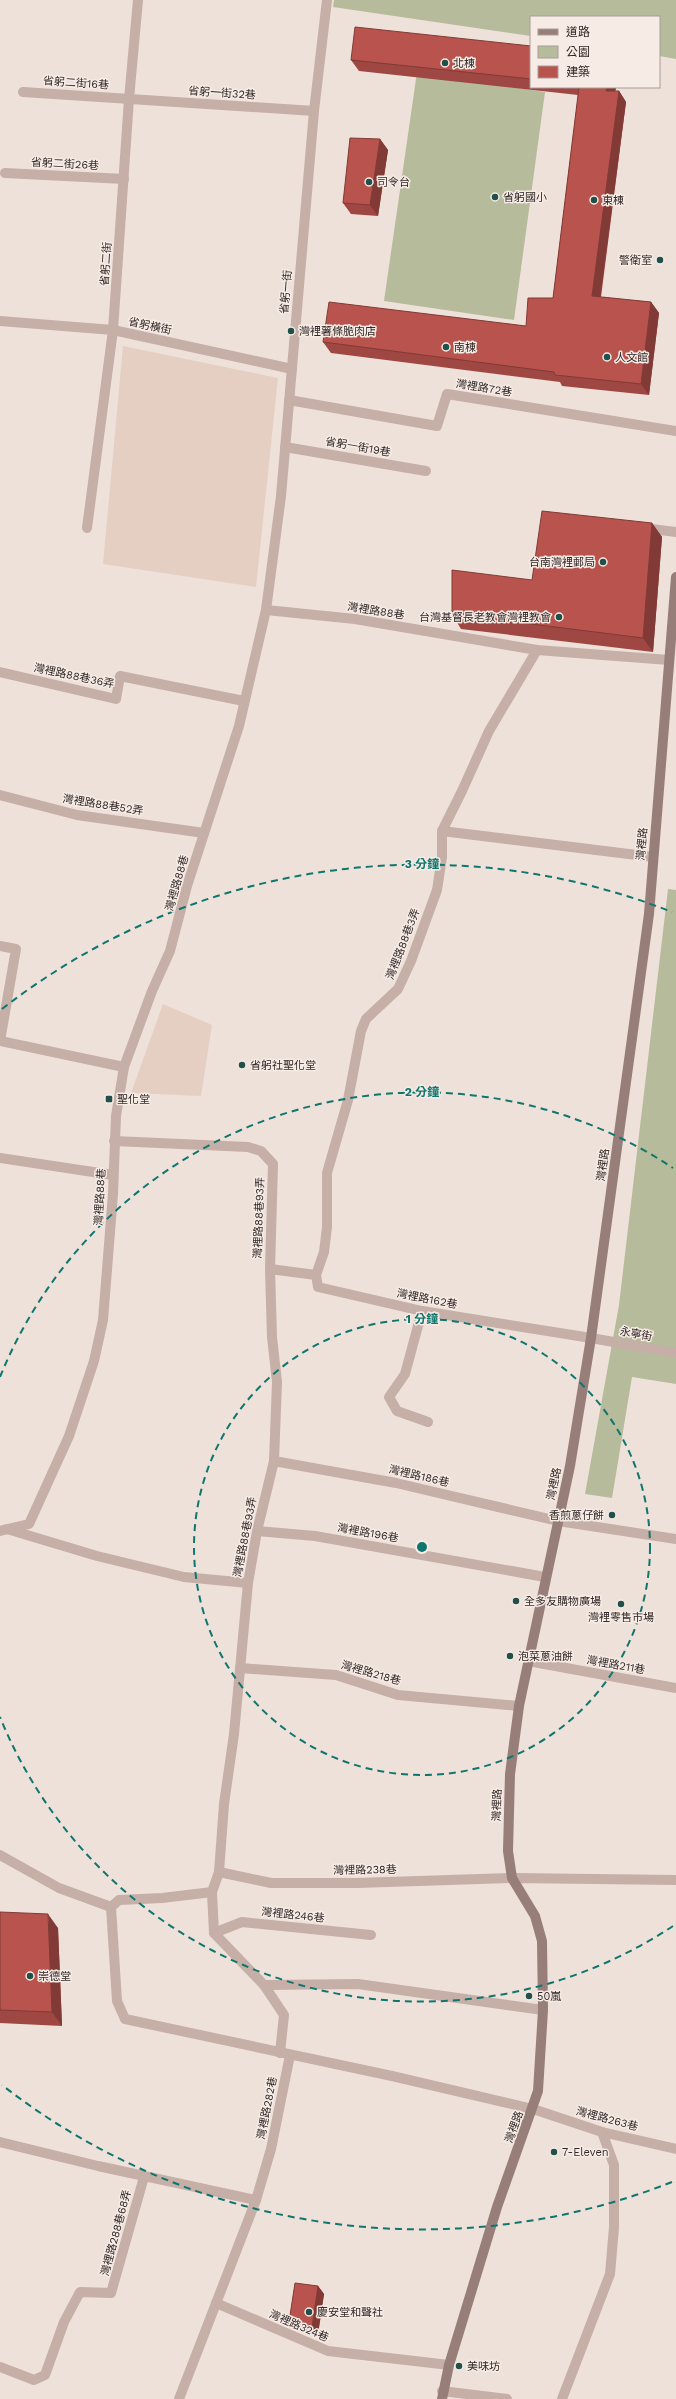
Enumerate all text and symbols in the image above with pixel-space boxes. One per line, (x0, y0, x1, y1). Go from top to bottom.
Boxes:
legend (530, 16, 660, 88)
text: 道路 (566, 25, 590, 39)
text: 公園 (566, 45, 590, 59)
place label: 北棟 (453, 57, 475, 70)
marker: 北棟 (440, 58, 450, 68)
text: 建築 (566, 65, 590, 79)
street label: 省躬二街16巷 (43, 74, 109, 92)
street label: 省躬一街32巷 (188, 84, 256, 102)
street label: 省躬二街26巷 (31, 156, 99, 172)
place label: 司令台 (377, 176, 410, 189)
marker: 司令台 (364, 177, 374, 187)
place label: 省躬國小 (503, 191, 547, 204)
marker: 省躬國小 (490, 192, 500, 202)
place label: 東棟 (602, 194, 624, 207)
marker: 東棟 (589, 195, 599, 205)
street label: 省躬二街 (98, 242, 114, 286)
place label: 警衛室 (619, 254, 652, 267)
marker: 警衛室 (655, 255, 665, 265)
street label: 省躬一街 (278, 270, 294, 314)
street label: 省躬橫街 (127, 315, 173, 337)
place label: 灣裡薯條脆肉店 (299, 325, 376, 338)
marker: 灣裡薯條脆肉店 (286, 326, 296, 336)
place label: 南棟 (454, 341, 476, 354)
marker: 南棟 (441, 342, 451, 352)
place label: 人文館 (615, 351, 648, 364)
marker: 人文館 (602, 352, 612, 362)
street label: 灣裡路72巷 (455, 377, 513, 399)
street label: 省躬一街19巷 (324, 435, 392, 459)
place label: 台南灣裡郵局 (529, 556, 595, 569)
marker: 台南灣裡郵局 (598, 557, 608, 567)
street label: 灣裡路88巷 (347, 600, 405, 622)
place label: 台灣基督長老教會灣裡教會 (419, 611, 551, 624)
marker: 台灣基督長老教會灣裡教會 (554, 612, 564, 622)
street label: 灣裡路88巷36弄 (33, 661, 115, 691)
street label: 灣裡路88巷52弄 (62, 792, 144, 818)
street label: 灣裡路 (634, 827, 650, 861)
street label: 灣裡路88巷 (163, 854, 191, 912)
text: 3 分鐘 (405, 857, 439, 871)
street label: 灣裡路88巷3弄 (383, 907, 423, 981)
place label: 省躬社聖化堂 (250, 1059, 316, 1072)
marker: 省躬社聖化堂 (237, 1060, 247, 1070)
text: 2 分鐘 (405, 1085, 439, 1099)
place label: 聖化堂 (117, 1093, 150, 1106)
marker: 聖化堂 (104, 1094, 114, 1104)
street label: 灣裡路 (594, 1148, 612, 1182)
street label: 灣裡路88巷 (92, 1168, 108, 1226)
street label: 灣裡路88巷93弄 (251, 1177, 267, 1259)
street label: 灣裡路162巷 (396, 1287, 458, 1311)
text: 1 分鐘 (406, 1312, 438, 1326)
street label: 永寧街 (619, 1325, 653, 1343)
street label: 灣裡路186巷 (387, 1463, 451, 1489)
street label: 灣裡路 (544, 1467, 564, 1501)
street label: 灣裡路88巷93弄 (231, 1496, 259, 1578)
place label: 香煎蔥仔餅 (549, 1509, 604, 1522)
marker: 香煎蔥仔餅 (607, 1510, 617, 1520)
street label: 灣裡路196巷 (336, 1521, 400, 1545)
centre of rings (415, 1540, 429, 1554)
place label: 全多友購物廣場 (524, 1595, 601, 1608)
marker: 全多友購物廣場 (511, 1596, 521, 1606)
marker: 灣裡零售市場 (616, 1599, 626, 1609)
place label: 灣裡零售市場 (588, 1611, 654, 1624)
place label: 泡菜蔥油餅 (518, 1650, 573, 1663)
marker: 泡菜蔥油餅 (505, 1651, 515, 1661)
street label: 灣裡路211巷 (586, 1653, 646, 1677)
street label: 灣裡路218巷 (340, 1658, 402, 1688)
street label: 灣裡路 (490, 1788, 504, 1822)
street label: 灣裡路238巷 (333, 1863, 397, 1877)
street label: 灣裡路246巷 (261, 1905, 325, 1925)
place label: 崇德堂 (38, 1970, 71, 1983)
marker: 崇德堂 (25, 1971, 35, 1981)
place label: 50嵐 (537, 1990, 561, 2003)
marker: 50嵐 (524, 1991, 534, 2001)
street label: 灣裡路282巷 (255, 2076, 279, 2140)
street label: 灣裡路263巷 (575, 2105, 639, 2133)
street label: 灣裡路 (502, 2109, 526, 2145)
place label: 7-Eleven (562, 2146, 609, 2159)
marker: 7-Eleven (549, 2147, 559, 2157)
street label: 灣裡路288巷68弄 (98, 2189, 134, 2277)
place label: 慶安堂和聲社 (317, 2306, 383, 2319)
marker: 慶安堂和聲社 (304, 2307, 314, 2317)
street label: 灣裡路324巷 (267, 2308, 331, 2344)
place label: 美味坊 (467, 2360, 500, 2373)
marker: 美味坊 (454, 2361, 464, 2371)

